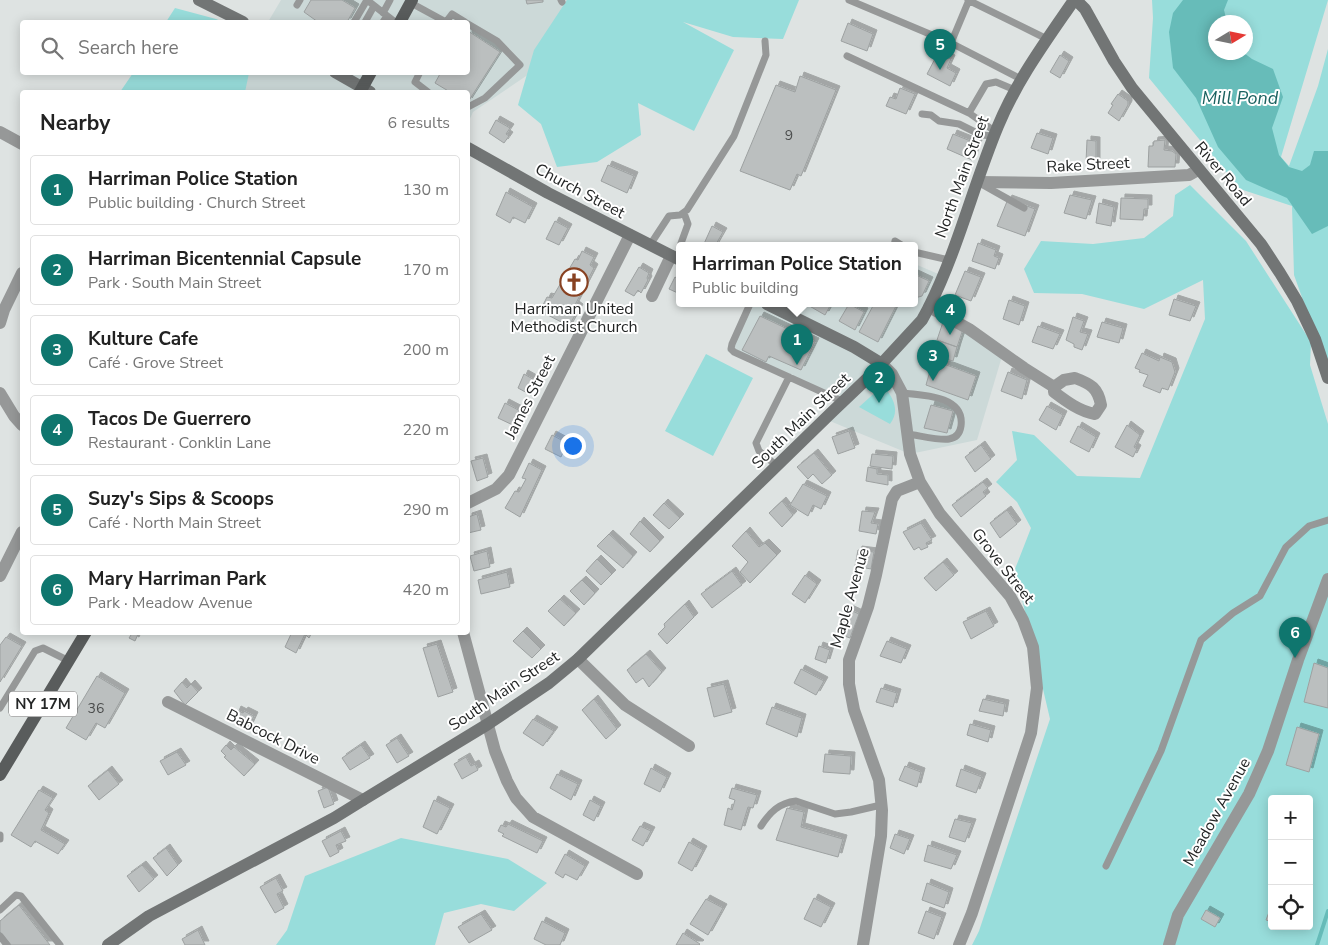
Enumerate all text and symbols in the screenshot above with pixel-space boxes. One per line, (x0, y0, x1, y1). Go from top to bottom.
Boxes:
north arrow (1208, 15, 1253, 60)
search box (20, 20, 470, 75)
pin: 5 (924, 29, 956, 70)
icon: search (38, 34, 66, 62)
text: Search here (78, 35, 179, 61)
water label: Mill Pond (1202, 86, 1279, 110)
text: Nearby (40, 109, 110, 137)
text: 6 results (388, 112, 450, 134)
street label: North Main Street (930, 113, 994, 241)
house number: 9 (785, 126, 793, 145)
street label: River Road (1189, 137, 1257, 211)
street label: Rake Street (1046, 152, 1131, 178)
street label: Church Street (531, 158, 629, 224)
text: Harriman Police Station (88, 166, 298, 192)
text: 1 (52, 179, 62, 201)
text: 130 m (402, 179, 449, 201)
text: Public building · Church Street (88, 192, 305, 214)
popup (676, 242, 918, 307)
text: Harriman Bicentennial Capsule (88, 246, 361, 272)
text: Harriman Police Station (692, 251, 902, 277)
text: 2 (52, 259, 62, 281)
text: 170 m (402, 259, 449, 281)
church icon: Harriman United Methodist Church (559, 267, 589, 297)
text: Park · South Main Street (88, 272, 261, 294)
text: Public building (692, 277, 799, 299)
pin: 4 (934, 294, 966, 335)
place label: Harriman United Methodist Church (510, 298, 638, 338)
pin: 1 (781, 324, 813, 365)
text: Kulture Cafe (88, 326, 198, 352)
text: 3 (52, 339, 62, 361)
text: 200 m (402, 339, 449, 361)
pin: 3 (917, 340, 949, 381)
street label: James Street (499, 351, 561, 444)
text: Café · Grove Street (88, 352, 223, 374)
pin: 2 (863, 362, 895, 403)
street label: South Main Street (747, 368, 855, 474)
text: Tacos De Guerrero (88, 406, 251, 432)
text: 4 (52, 419, 62, 441)
text: 220 m (402, 419, 449, 441)
text: Restaurant · Conklin Lane (88, 432, 271, 454)
your location (560, 433, 586, 459)
text: Suzy's Sips & Scoops (88, 486, 274, 512)
text: 5 (52, 499, 62, 521)
text: 290 m (402, 499, 449, 521)
text: Café · North Main Street (88, 512, 261, 534)
street label: Grove Street (966, 524, 1040, 609)
street label: Maple Avenue (825, 545, 875, 651)
text: Mary Harriman Park (88, 566, 266, 592)
text: 6 (52, 579, 62, 601)
text: 420 m (402, 579, 449, 601)
text: Park · Meadow Avenue (88, 592, 253, 614)
pin: 6 (1279, 617, 1311, 658)
street label: South Main Street (444, 646, 564, 736)
road number: NY 17M (9, 692, 77, 716)
house number: 36 (88, 699, 104, 718)
street label: Babcock Drive (222, 704, 324, 770)
street label: Meadow Avenue (1178, 754, 1256, 870)
map controls (1268, 795, 1313, 930)
button: + (1268, 795, 1313, 840)
button: − (1268, 840, 1313, 885)
button: locate (1268, 885, 1313, 930)

